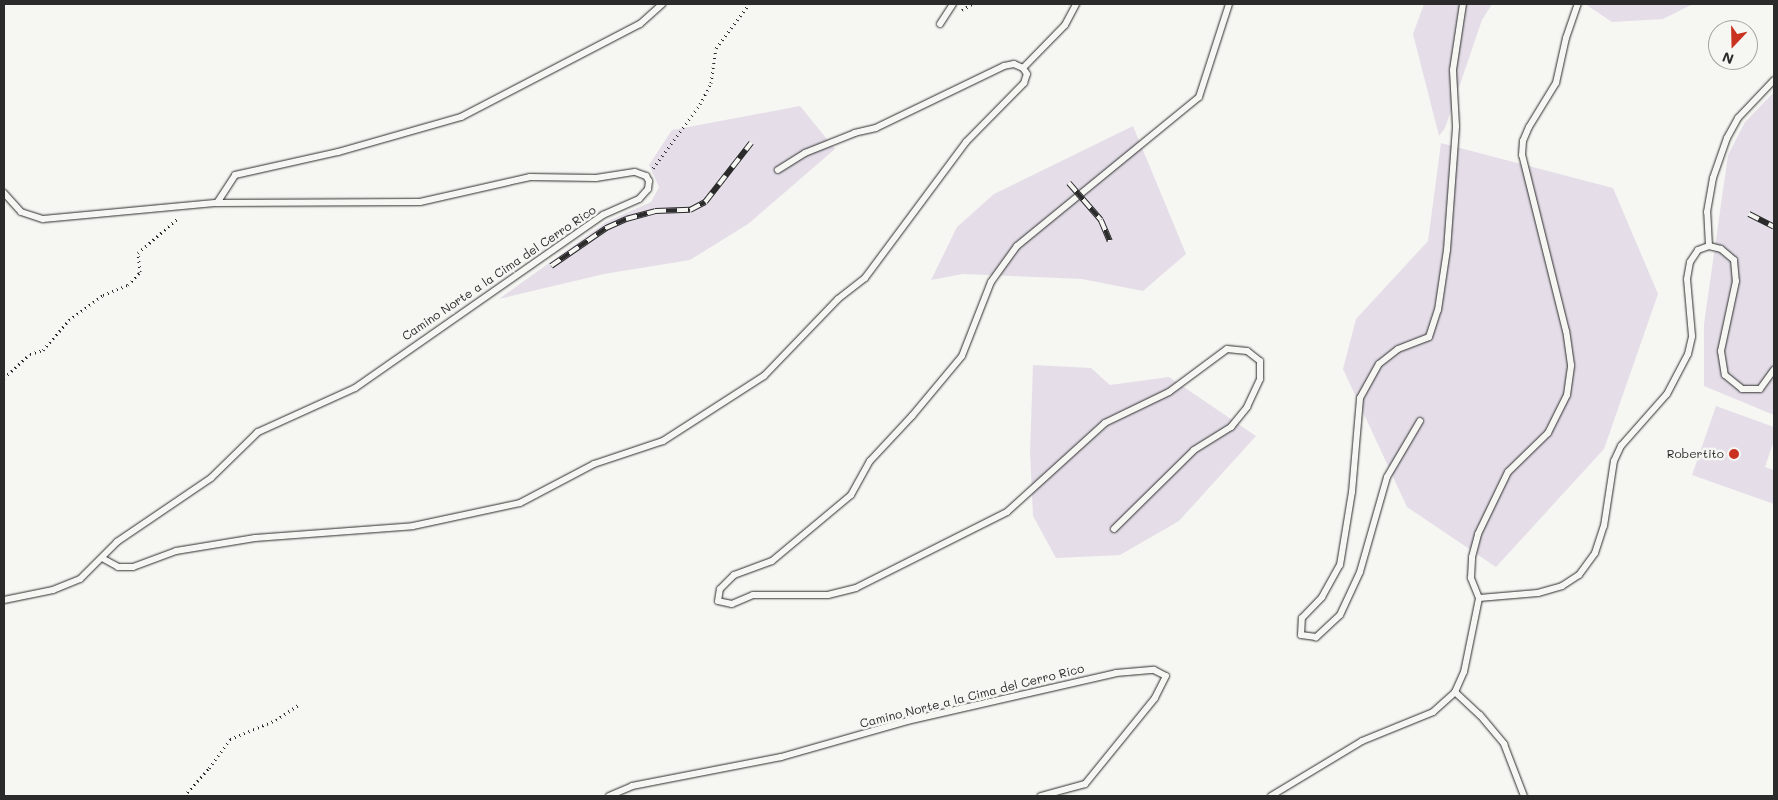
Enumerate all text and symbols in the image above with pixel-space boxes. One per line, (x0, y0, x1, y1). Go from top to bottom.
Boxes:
north arrow (1708, 20, 1758, 70)
text: N (1719, 48, 1736, 69)
street label: Camino Norte a la Cima del Cerro Rico (399, 203, 599, 343)
place label: Robertito (1667, 447, 1724, 461)
marker: Robertito (1728, 448, 1740, 460)
street label: Camino Norte a la Cima del Cerro Rico (858, 661, 1086, 731)

